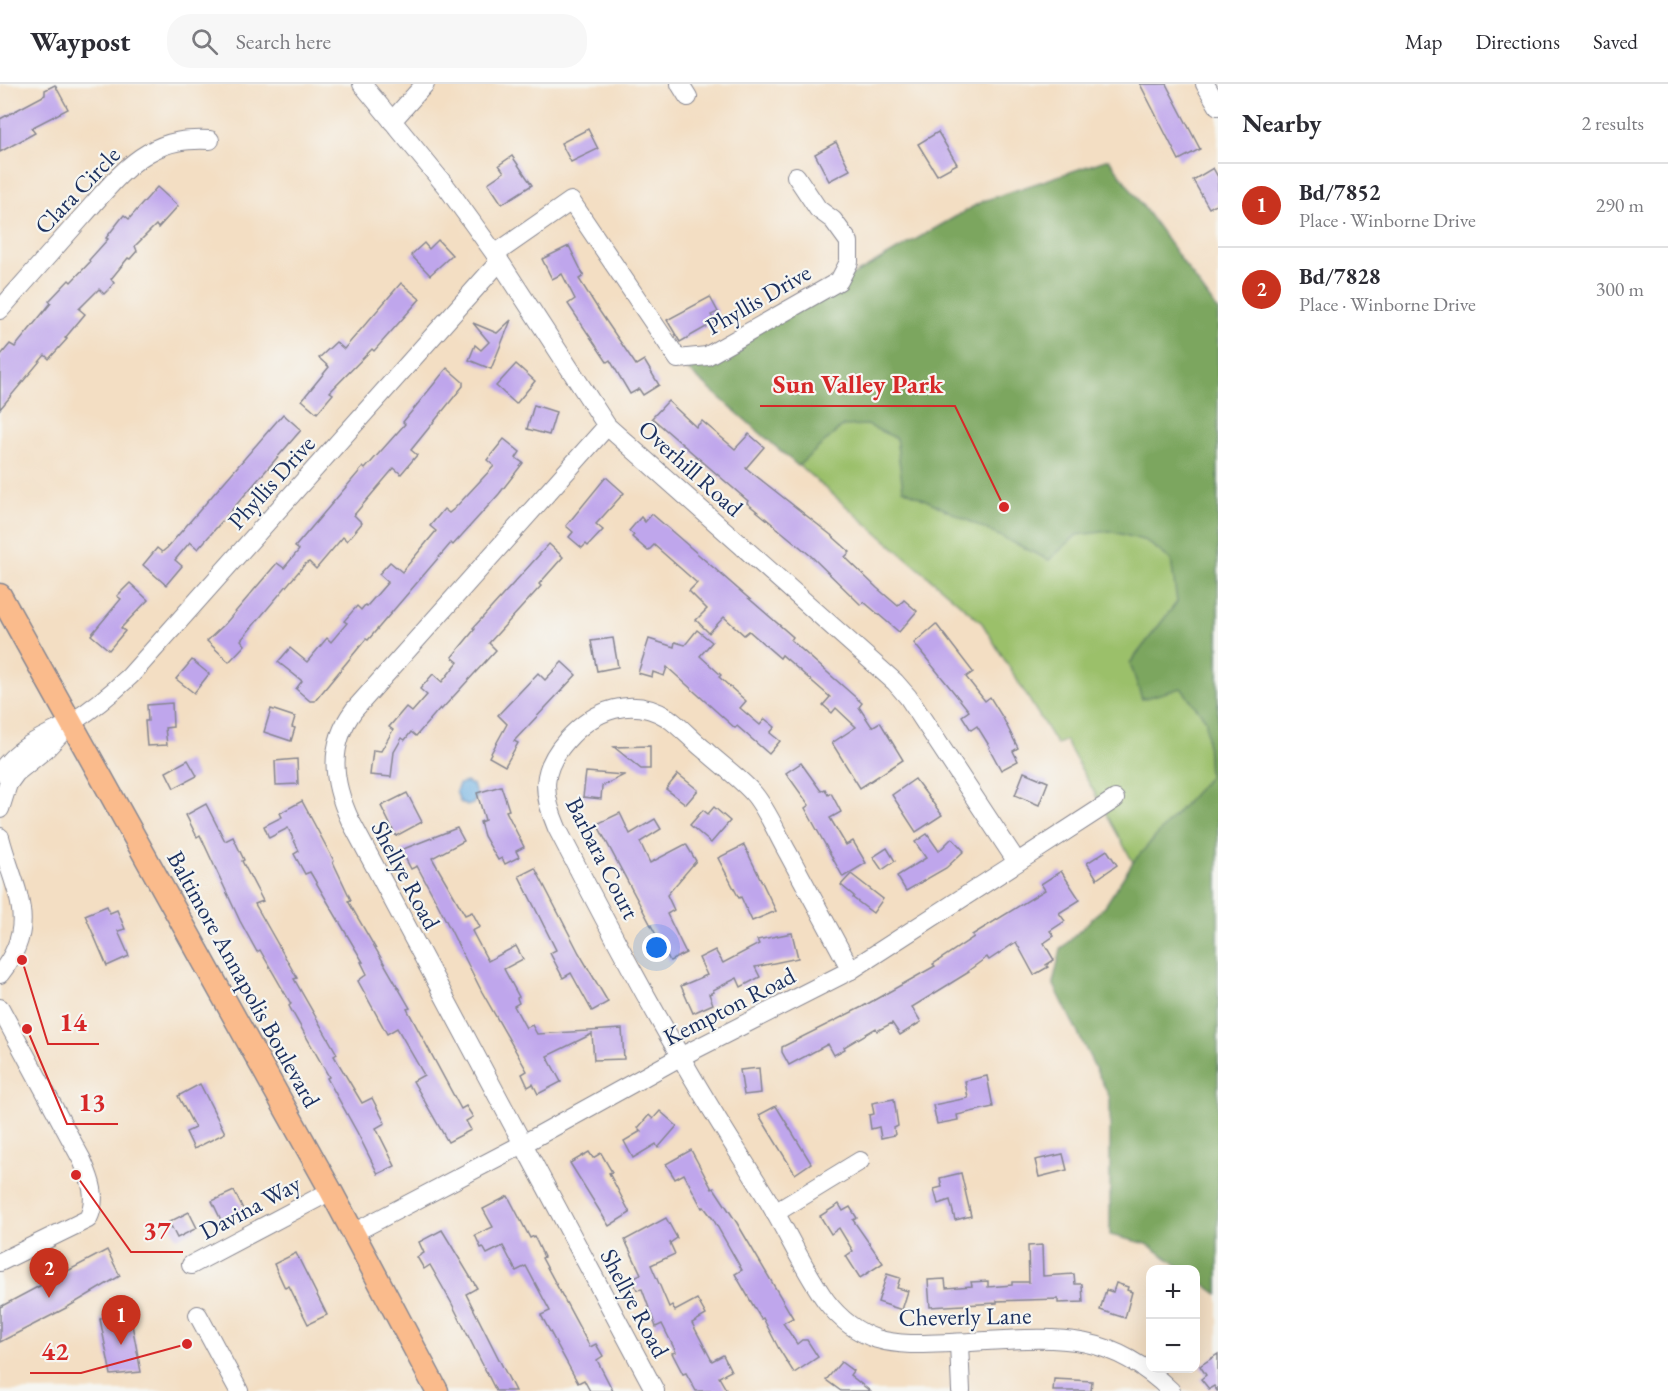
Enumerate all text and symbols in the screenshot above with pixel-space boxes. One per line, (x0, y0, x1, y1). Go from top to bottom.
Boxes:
search box (167, 14, 587, 68)
text: Waypost (30, 23, 131, 59)
icon: search (188, 25, 221, 58)
text: Search here (236, 27, 331, 56)
text: Map (1405, 28, 1442, 55)
text: Directions (1475, 28, 1560, 55)
text: Saved (1593, 28, 1638, 55)
text: Nearby (1242, 106, 1322, 140)
text: 2 results (1581, 110, 1644, 136)
street label: Clara Circle (27, 139, 127, 241)
text: Bd/7852 (1299, 178, 1380, 207)
text: 1 (1256, 192, 1267, 218)
text: 290 m (1596, 192, 1644, 218)
text: Place · Winborne Drive (1299, 207, 1476, 233)
street label: Phyllis Drive (700, 256, 816, 342)
text: Bd/7828 (1299, 262, 1380, 291)
text: 2 (1256, 276, 1267, 302)
text: 300 m (1596, 276, 1644, 302)
text: Place · Winborne Drive (1299, 291, 1476, 317)
callout: Sun Valley Park (760, 362, 955, 406)
text: Sun Valley Park (773, 367, 944, 401)
street label: Overhill Road (632, 413, 750, 524)
street label: Phyllis Drive (221, 428, 321, 536)
street label: Barbara Court (559, 792, 647, 925)
street label: Shellye Road (364, 815, 448, 935)
street label: Baltimore Annapolis Boulevard (160, 845, 328, 1114)
your location (642, 933, 671, 962)
street label: Kempton Road (658, 959, 801, 1052)
callout: 14 (48, 1000, 99, 1044)
text: 14 (59, 1005, 87, 1039)
callout: 13 (67, 1080, 118, 1124)
text: 13 (78, 1085, 106, 1119)
street label: Davina Way (194, 1167, 306, 1247)
callout: 37 (131, 1208, 183, 1252)
text: 37 (143, 1213, 171, 1247)
street label: Shellye Road (593, 1243, 677, 1363)
pin: 2 (29, 1248, 68, 1298)
map controls (1146, 1265, 1200, 1373)
button: + (1146, 1265, 1200, 1319)
pin: 1 (102, 1296, 140, 1345)
street label: Cheverly Lane (898, 1299, 1032, 1333)
button: − (1146, 1319, 1200, 1373)
callout: 42 (30, 1329, 81, 1373)
text: 42 (41, 1334, 69, 1368)

